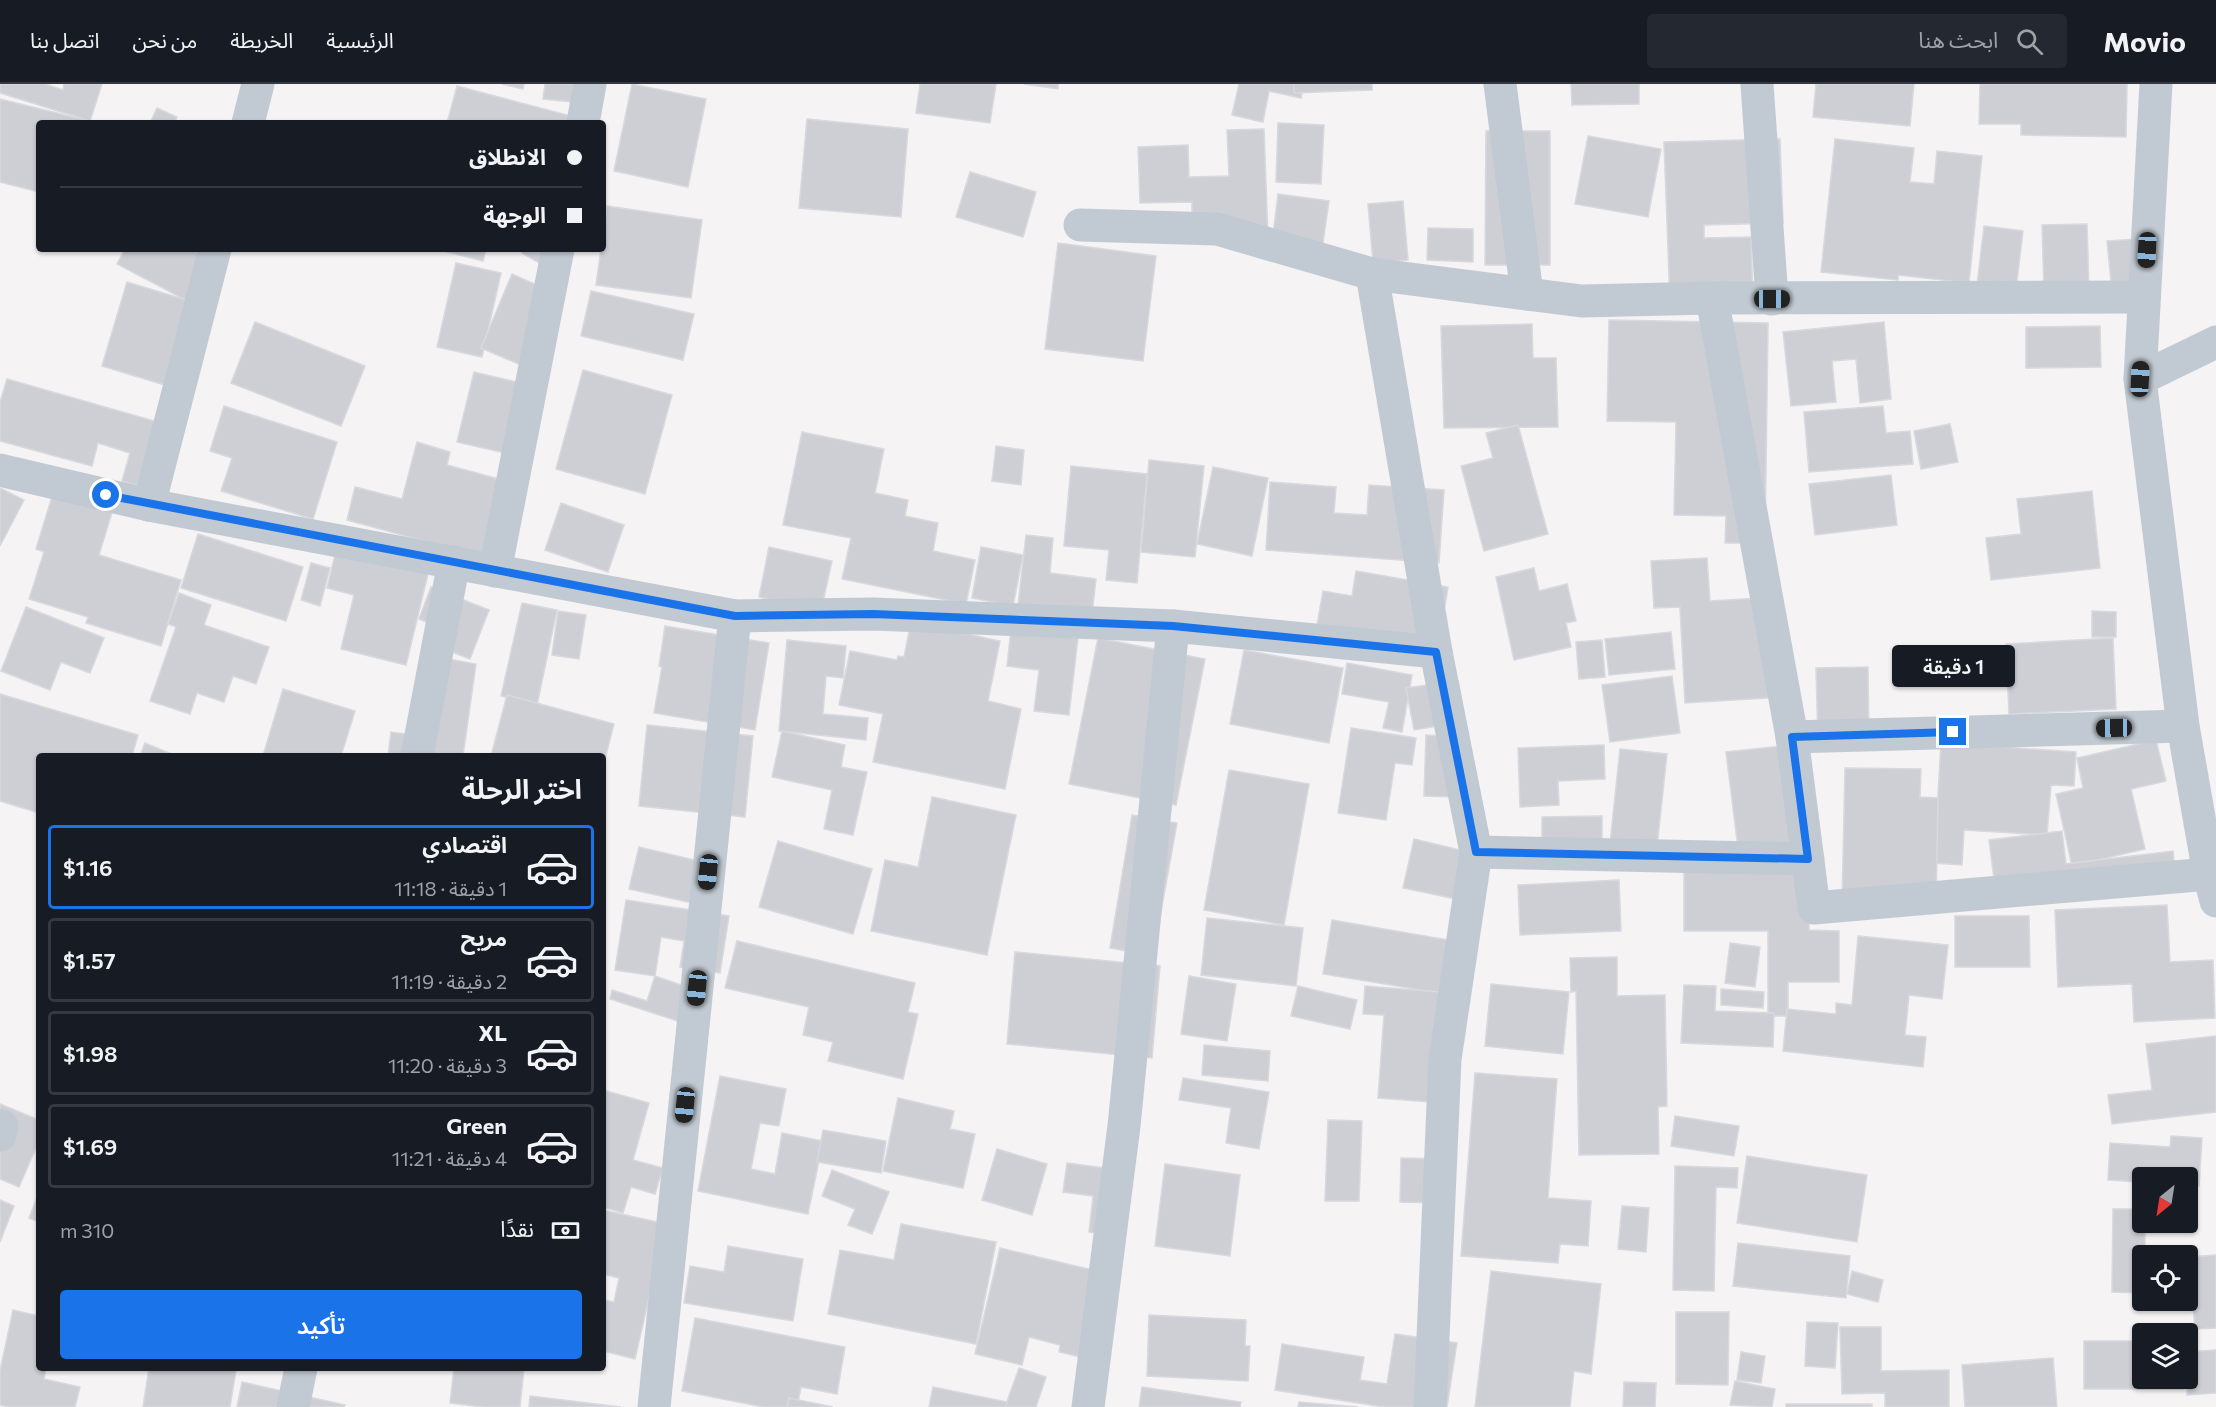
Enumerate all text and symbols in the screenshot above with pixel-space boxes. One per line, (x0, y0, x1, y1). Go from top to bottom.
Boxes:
search box (1647, 14, 2067, 68)
text: Movio (2103, 24, 2186, 58)
icon: search (2013, 25, 2046, 58)
text: ابحث هنا (1918, 26, 1998, 53)
text: اتصل بنا (30, 27, 100, 52)
text: من نحن (133, 27, 197, 52)
text: الخريطة (230, 27, 293, 52)
text: الرئيسية (326, 27, 394, 52)
text: الانطلاق (469, 143, 546, 170)
text: الوجهة (483, 201, 546, 228)
car (2137, 232, 2157, 268)
car (1754, 290, 1790, 308)
car (2130, 361, 2150, 397)
route start (92, 481, 119, 508)
callout: 1 دقيقة (1892, 645, 2014, 687)
text: 1 دقيقة (1923, 654, 1984, 678)
route end (1939, 718, 1966, 745)
car (2096, 719, 2132, 737)
text: اختر الرحلة (462, 772, 582, 805)
text: اقتصادي (422, 831, 507, 858)
icon: car (525, 840, 579, 894)
car (697, 853, 719, 891)
text: $1.16 (63, 854, 113, 881)
text: 1 دقيقة · 11:18 (394, 876, 507, 900)
text: مريح (461, 924, 507, 951)
icon: car (525, 933, 579, 987)
text: $1.57 (63, 947, 116, 974)
text: 2 دقيقة · 11:19 (392, 969, 507, 993)
car (686, 969, 708, 1007)
text: XL (479, 1019, 507, 1046)
icon: car (525, 1026, 579, 1080)
text: $1.98 (63, 1040, 118, 1067)
text: 3 دقيقة · 11:20 (388, 1053, 507, 1077)
car (674, 1086, 696, 1124)
text: Green (446, 1112, 507, 1139)
icon: car (525, 1119, 579, 1173)
text: $1.69 (63, 1133, 117, 1160)
text: 4 دقيقة · 11:21 (392, 1146, 507, 1170)
north arrow (2132, 1167, 2198, 1233)
map controls (2132, 1167, 2198, 1389)
icon: cash (549, 1214, 582, 1247)
text: نقدًا (500, 1215, 534, 1242)
text: 310 m (60, 1218, 114, 1242)
button: locate (2132, 1245, 2198, 1311)
button: تأكيد (60, 1290, 582, 1359)
button: layers (2132, 1323, 2198, 1389)

